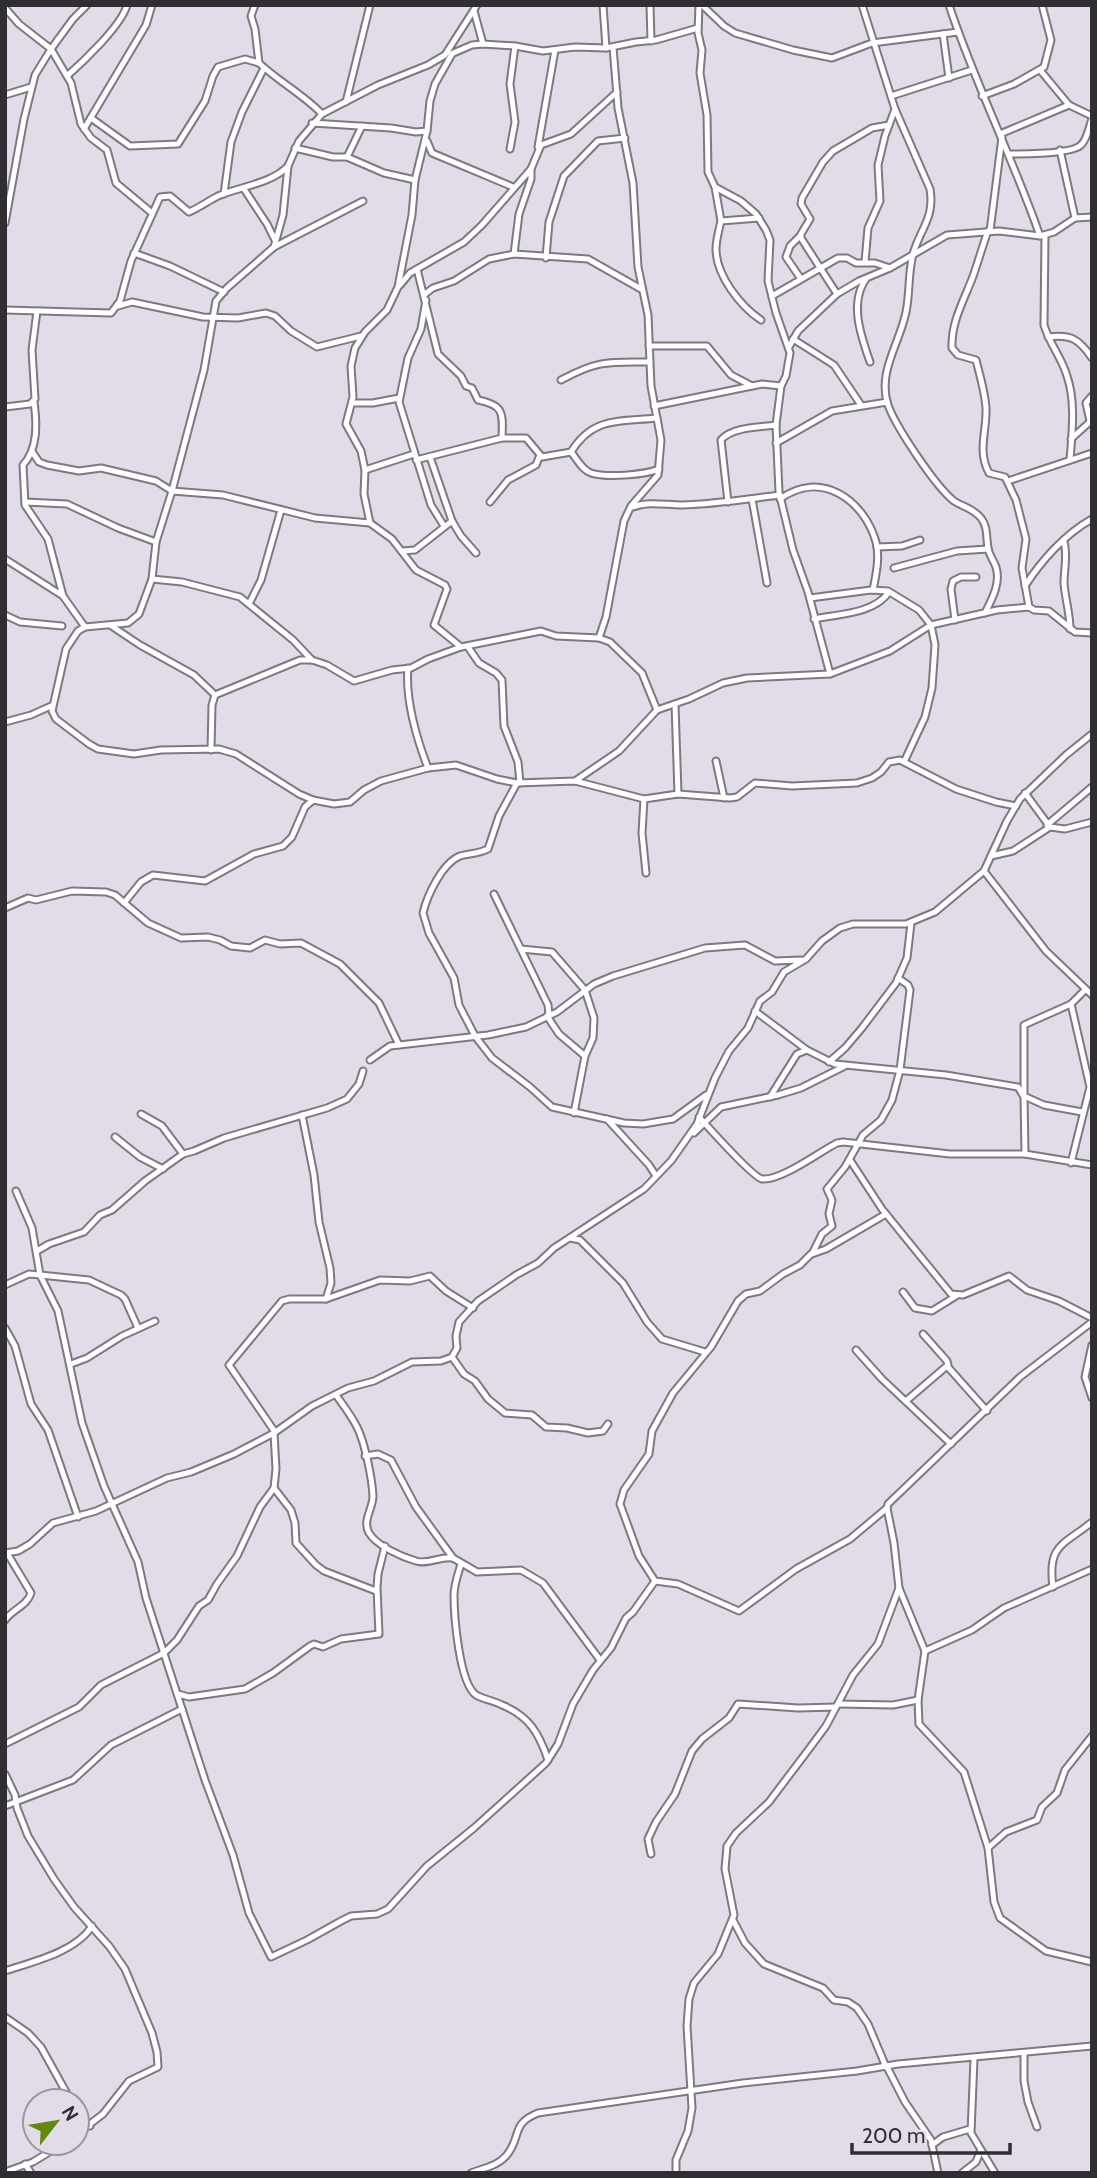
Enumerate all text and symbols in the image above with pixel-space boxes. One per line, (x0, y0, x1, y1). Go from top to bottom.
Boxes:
north arrow (21, 2087, 91, 2157)
text: N (57, 2102, 83, 2125)
scale bar (852, 2112, 1010, 2156)
text: 200 m (862, 2123, 925, 2148)

